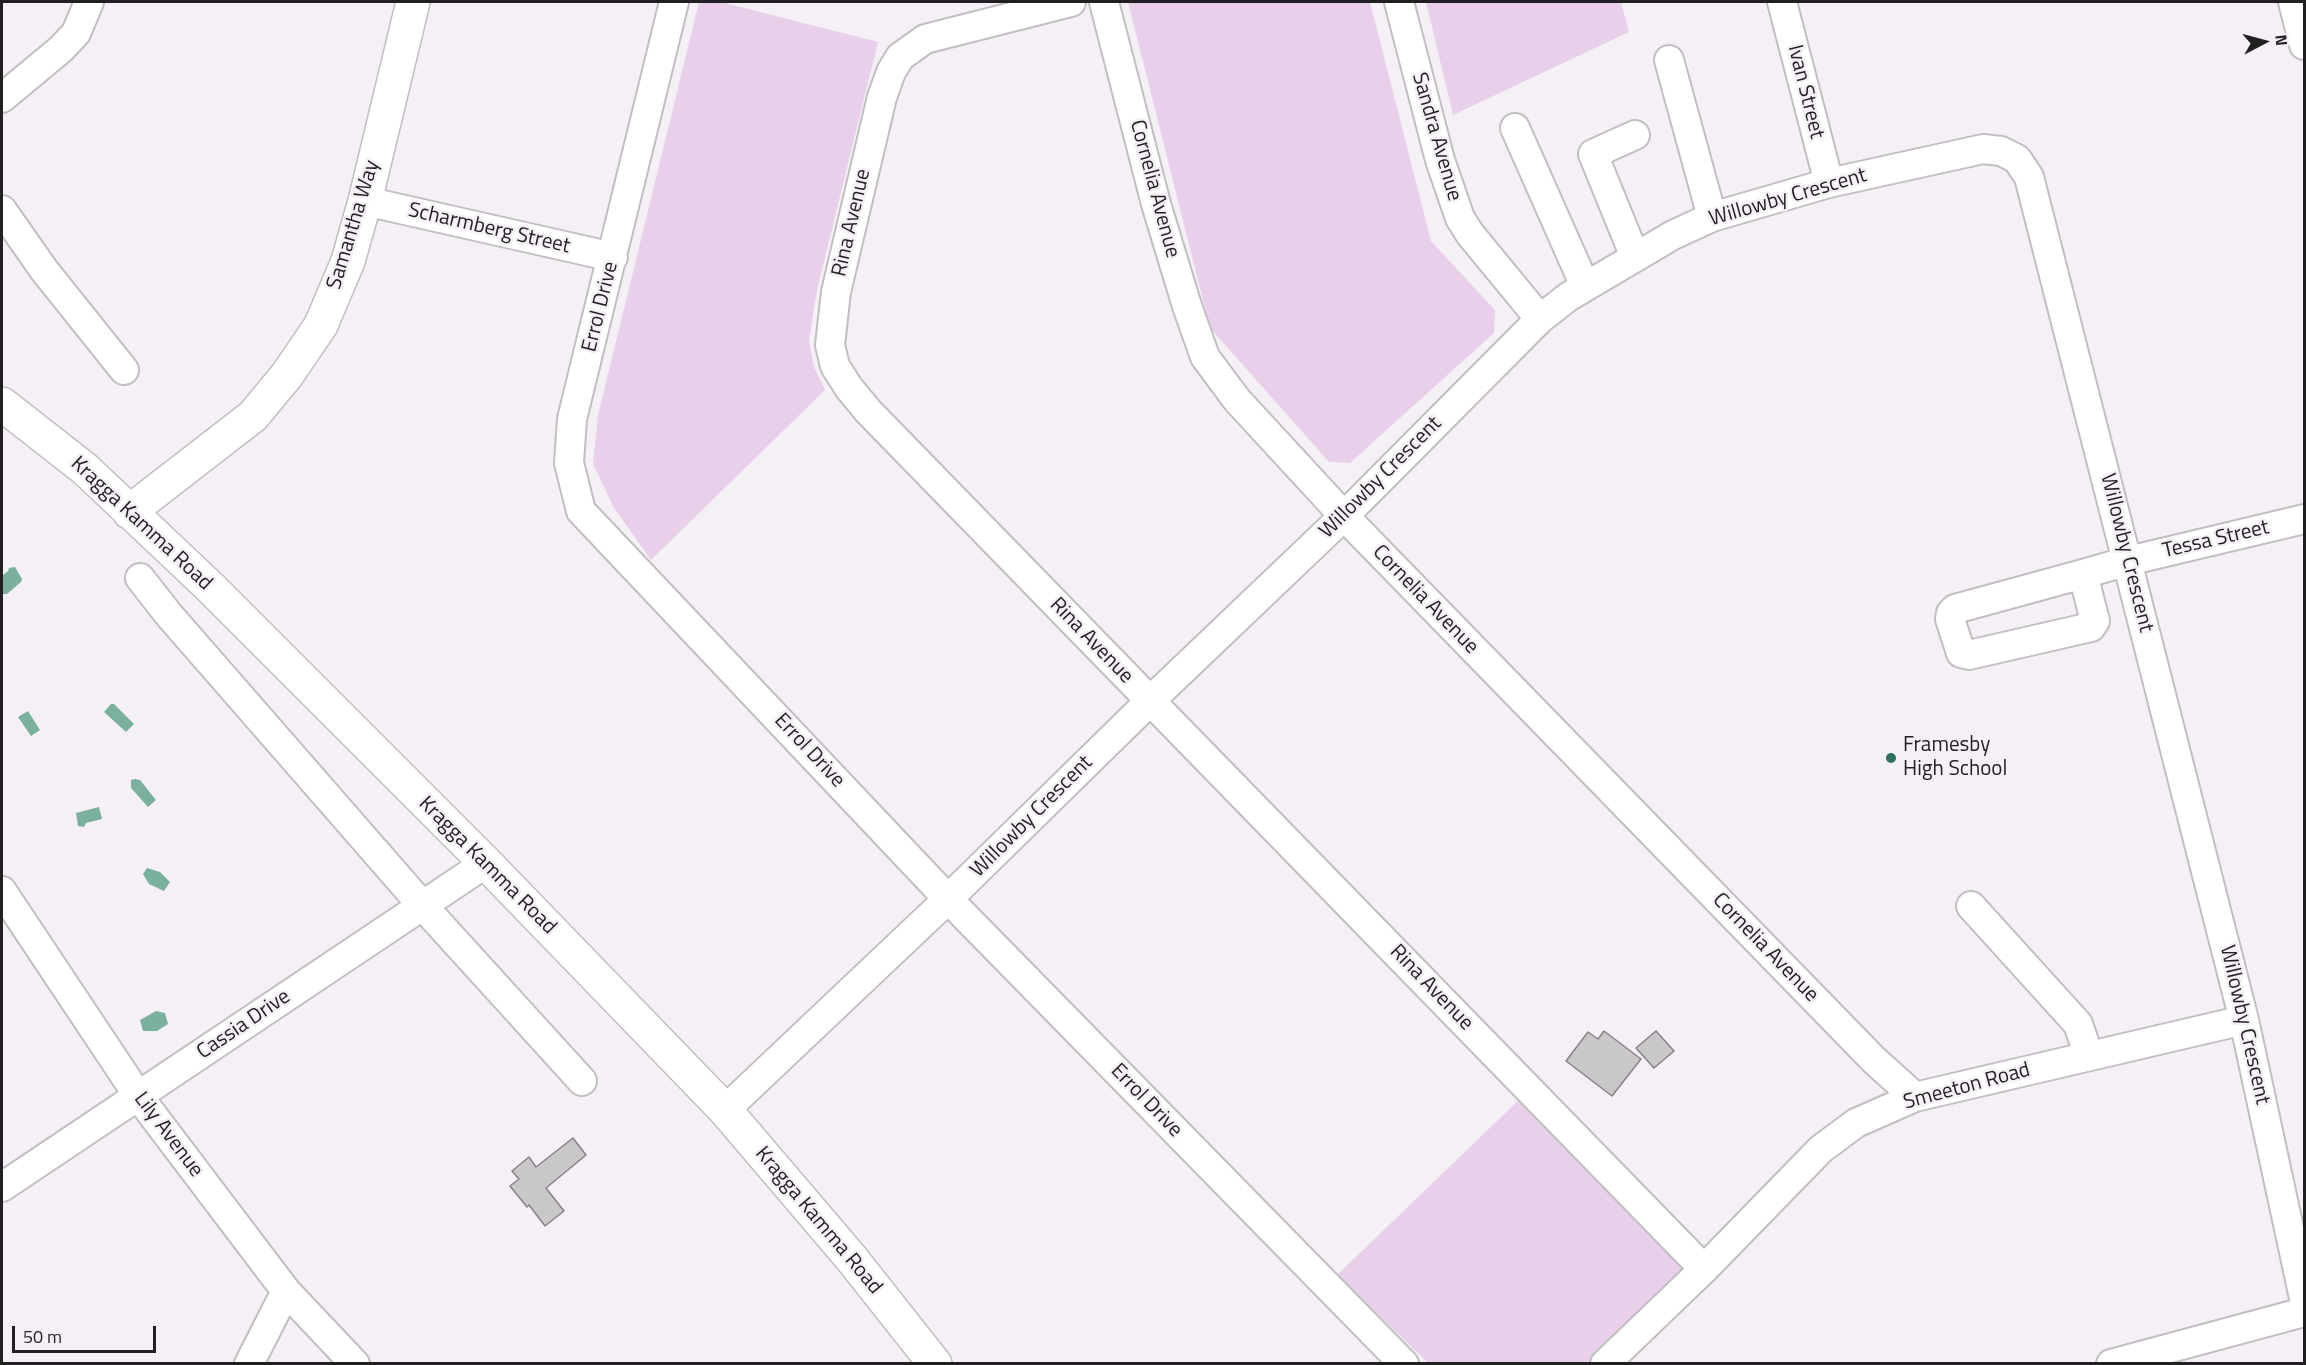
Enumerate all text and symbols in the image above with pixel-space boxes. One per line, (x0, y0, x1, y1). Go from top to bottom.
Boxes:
north arrow (2234, 12, 2294, 72)
text: N (2269, 33, 2294, 47)
street label: Ivan Street (1781, 43, 1829, 141)
street label: Sandra Avenue (1406, 70, 1466, 204)
street label: Cornelia Avenue (1123, 117, 1185, 261)
street label: Samantha Way (322, 157, 386, 293)
street label: Willowby Crescent (1706, 163, 1870, 233)
street label: Rina Avenue (827, 167, 877, 279)
street label: Scharmberg Street (406, 198, 572, 260)
street label: Errol Drive (578, 259, 624, 355)
street label: Willowby Crescent (1315, 412, 1447, 544)
street label: Kragga Kamma Road (65, 452, 217, 596)
street label: Willowby Crescent (2094, 471, 2158, 635)
street label: Tessa Street (2160, 516, 2272, 564)
street label: Cornelia Avenue (1367, 540, 1483, 660)
street label: Rina Avenue (1044, 593, 1138, 689)
street label: Errol Drive (768, 709, 850, 793)
place label: Framesby High School (1903, 733, 2007, 783)
street label: Willowby Crescent (966, 751, 1098, 883)
marker: Framesby High School (1884, 751, 1898, 765)
street label: Kragga Kamma Road (413, 792, 561, 940)
street label: Cornelia Avenue (1707, 888, 1823, 1008)
street label: Rina Avenue (1384, 940, 1478, 1036)
street label: Willowby Crescent (2213, 943, 2275, 1107)
street label: Cassia Drive (193, 985, 295, 1065)
street label: Smeeton Road (1901, 1058, 2033, 1116)
street label: Errol Drive (1105, 1059, 1187, 1143)
street label: Lily Avenue (128, 1088, 208, 1182)
street label: Kragga Kamma Road (749, 1142, 887, 1300)
scale bar (15, 1314, 159, 1352)
text: 50 m (23, 1323, 62, 1350)

